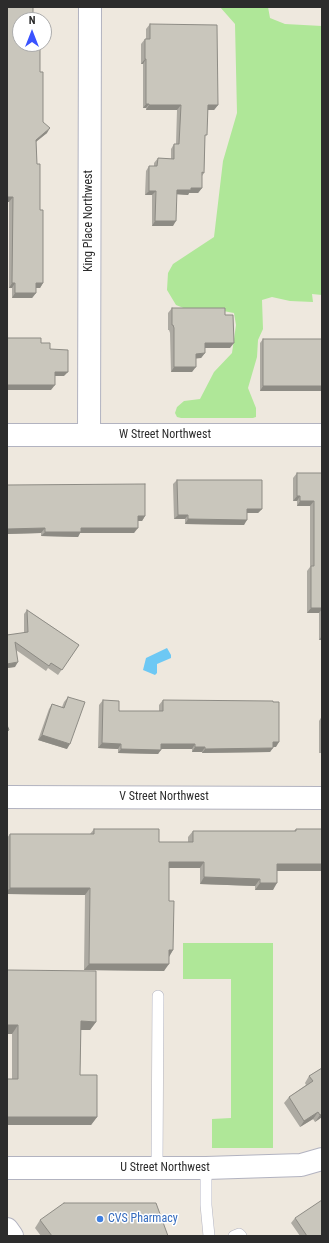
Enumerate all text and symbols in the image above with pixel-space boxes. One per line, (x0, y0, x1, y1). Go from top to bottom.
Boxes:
north arrow (12, 12, 52, 52)
text: N (29, 14, 35, 27)
street label: King Place Northwest (82, 170, 96, 272)
street label: W Street Northwest (119, 428, 211, 442)
street label: V Street Northwest (119, 790, 209, 804)
street label: U Street Northwest (120, 1161, 210, 1175)
place label: CVS Pharmacy (108, 1212, 178, 1226)
marker: CVS Pharmacy (95, 1214, 105, 1224)

